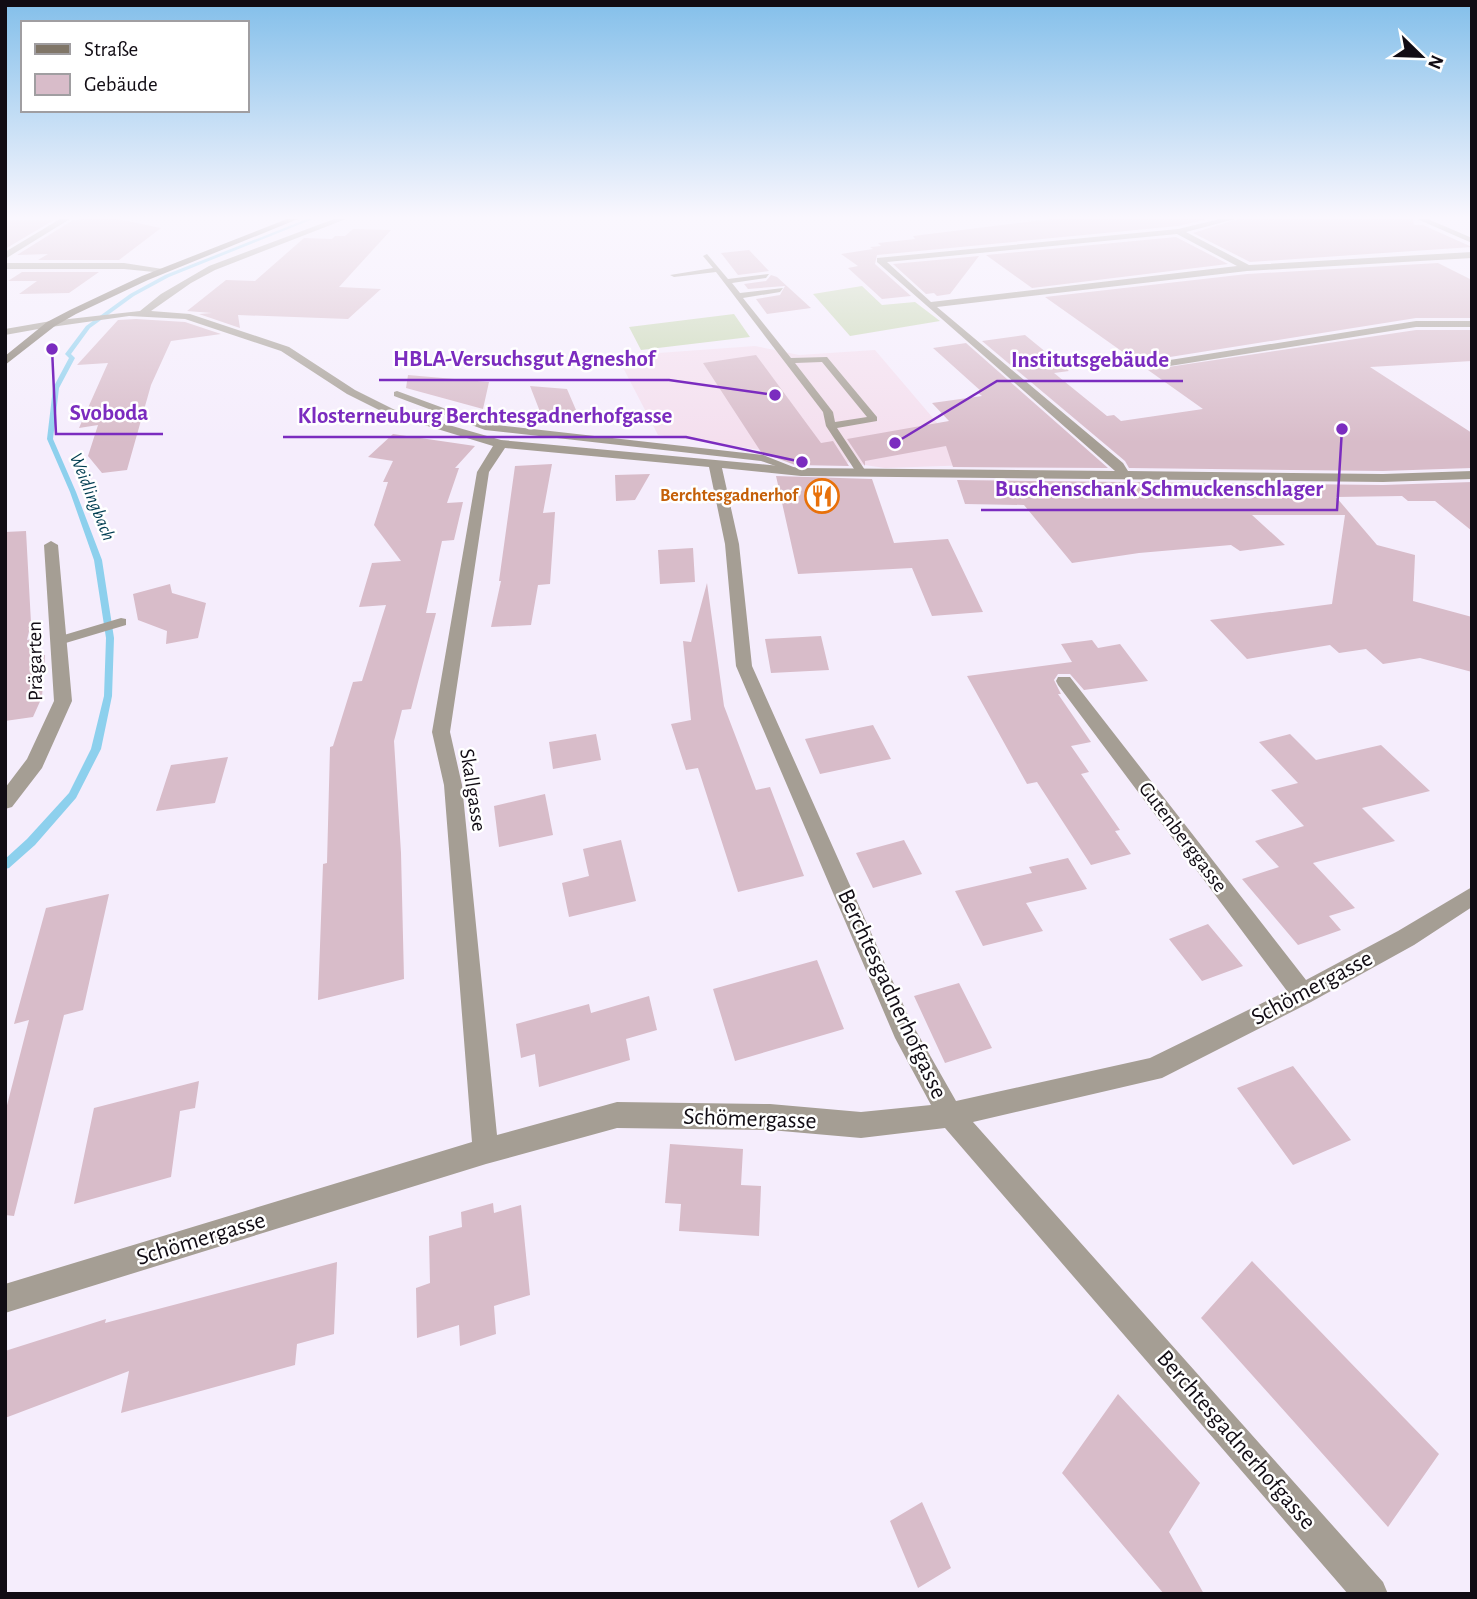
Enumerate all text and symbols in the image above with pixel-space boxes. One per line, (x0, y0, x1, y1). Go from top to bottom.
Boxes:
legend (21, 21, 248, 112)
north arrow (1386, 21, 1456, 91)
text: Straße (84, 39, 138, 60)
text: N (1424, 52, 1447, 72)
text: Gebäude (84, 74, 158, 95)
callout: HBLA-Versuchsgut Agneshof (379, 336, 669, 380)
callout: Institutsgebäude (997, 337, 1183, 381)
text: HBLA-Versuchsgut Agneshof (393, 348, 656, 371)
text: Institutsgebäude (1011, 349, 1169, 372)
callout: Svoboda (56, 390, 163, 434)
callout: Klosterneuburg Berchtesgadnerhofgasse (283, 393, 686, 437)
text: Svoboda (70, 402, 148, 425)
text: Klosterneuburg Berchtesgadnerhofgasse (298, 405, 673, 428)
water label: Weidlingbach (66, 450, 118, 544)
callout: Buschenschank Schmuckenschlager (981, 466, 1337, 510)
restaurant icon: Berchtesgadnerhof (803, 477, 841, 515)
text: Buschenschank Schmuckenschlager (995, 478, 1323, 501)
place label: Berchtesgadnerhof (660, 487, 800, 505)
street label: Prägarten (24, 621, 46, 701)
street label: Skallgasse (456, 747, 490, 833)
street label: Gutenberggasse (1135, 778, 1231, 896)
street label: Berchtesgadnerhofgasse (833, 885, 951, 1103)
street label: Schömergasse (1247, 946, 1377, 1030)
street label: Schömergasse (683, 1105, 817, 1133)
street label: Schömergasse (134, 1208, 268, 1270)
street label: Berchtesgadnerhofgasse (1152, 1346, 1320, 1534)

